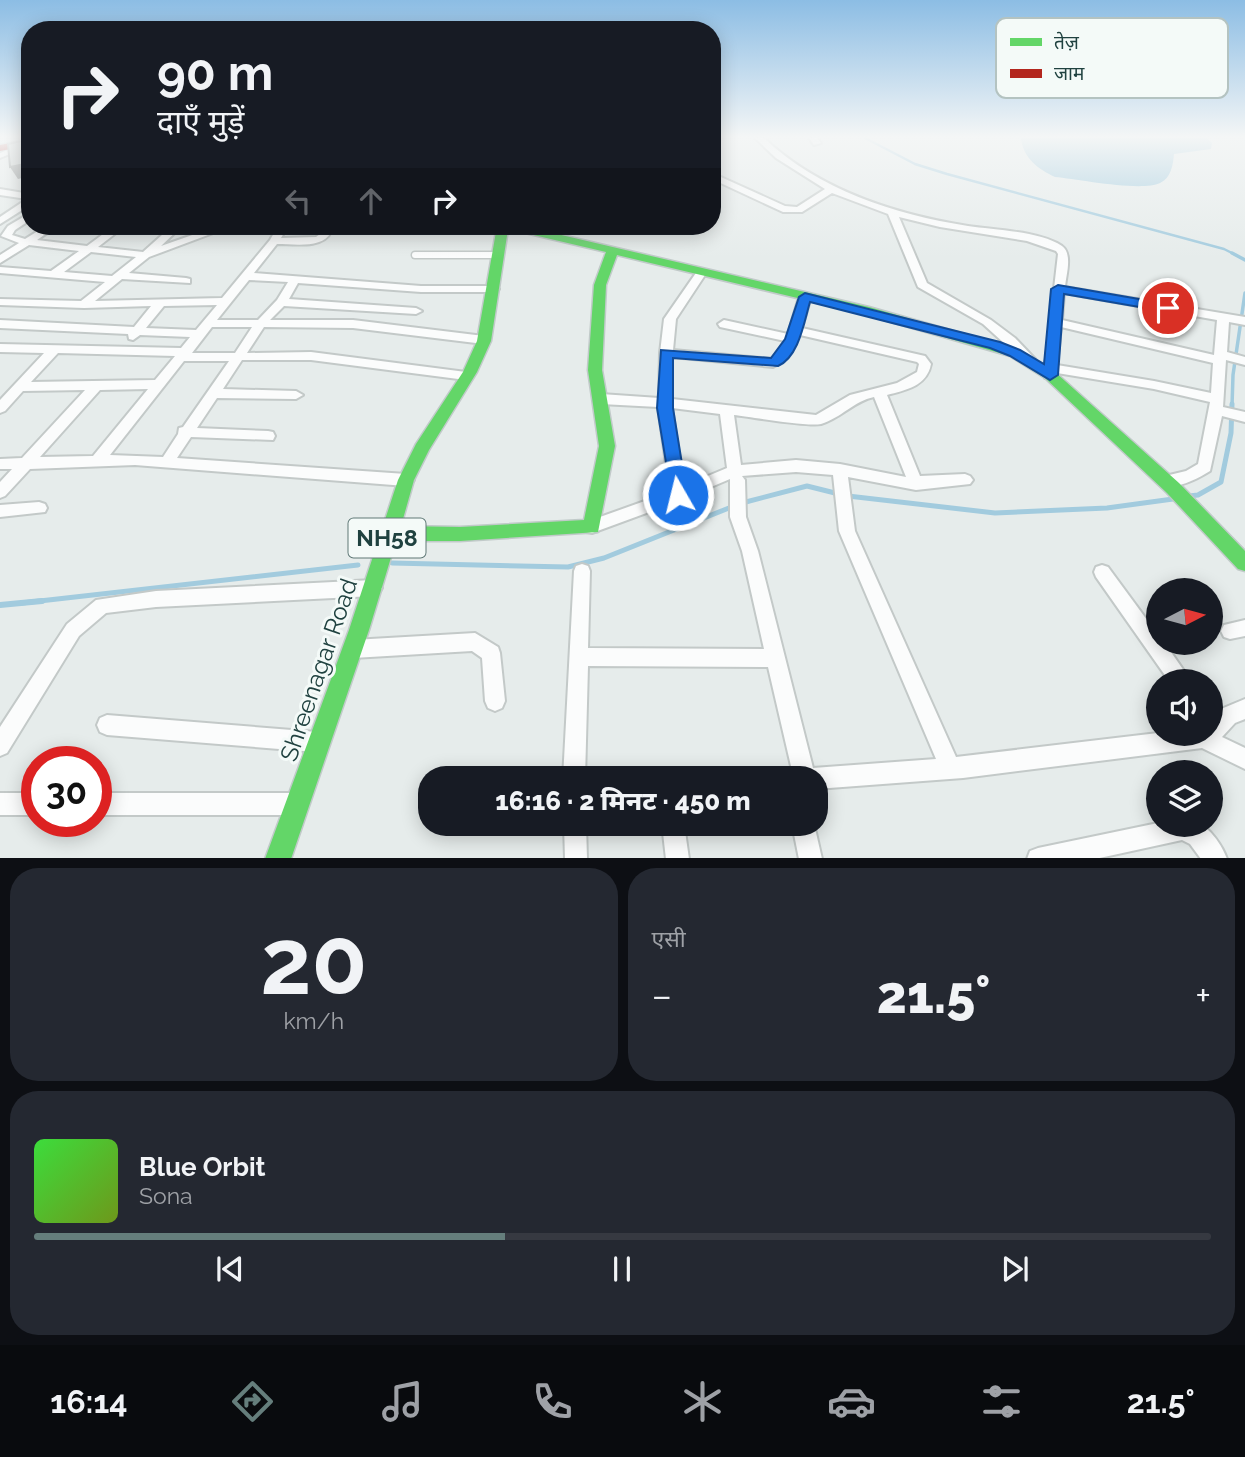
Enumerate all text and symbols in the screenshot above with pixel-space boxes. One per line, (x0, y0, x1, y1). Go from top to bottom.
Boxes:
legend (996, 18, 1228, 98)
text: तेज़ (1054, 31, 1080, 53)
text: 90 m (157, 44, 273, 101)
icon: right (42, 49, 133, 140)
text: जाम (1054, 62, 1085, 84)
text: दाएँ मुड़ें (157, 103, 244, 140)
icon: left (279, 182, 317, 220)
icon: ahead (352, 182, 390, 220)
icon: right (425, 182, 463, 220)
pin (1138, 278, 1198, 338)
icon: arrive (1149, 289, 1187, 327)
position arrow (641, 458, 715, 532)
road number: NH58 (348, 518, 426, 558)
street label: Shreenagar Road (274, 575, 363, 765)
north arrow (1146, 578, 1223, 654)
map controls (1146, 578, 1223, 837)
button: sound (1146, 669, 1223, 746)
speed limit sign: 30 (21, 746, 112, 837)
button: layers (1146, 760, 1223, 837)
text: 16:16 · 2 मिनट · 450 m (495, 786, 751, 816)
text: 20 (260, 908, 367, 1015)
text: एसी (652, 925, 686, 952)
text: 21.5° (877, 964, 990, 1025)
text: − (652, 973, 672, 1018)
text: + (1195, 973, 1211, 1018)
text: km/h (283, 1007, 344, 1034)
text: Blue Orbit (139, 1152, 266, 1182)
text: Sona (139, 1182, 193, 1209)
icon: previous (211, 1250, 249, 1288)
icon: pause (603, 1250, 641, 1288)
icon: next (996, 1250, 1034, 1288)
icon: directions (228, 1377, 277, 1426)
icon: music (378, 1377, 427, 1426)
icon: phone (528, 1377, 577, 1426)
icon: climate (678, 1377, 727, 1426)
icon: car (827, 1377, 876, 1426)
icon: filters (977, 1377, 1026, 1426)
text: 16:14 (50, 1383, 128, 1420)
text: 21.5° (1127, 1383, 1195, 1420)

